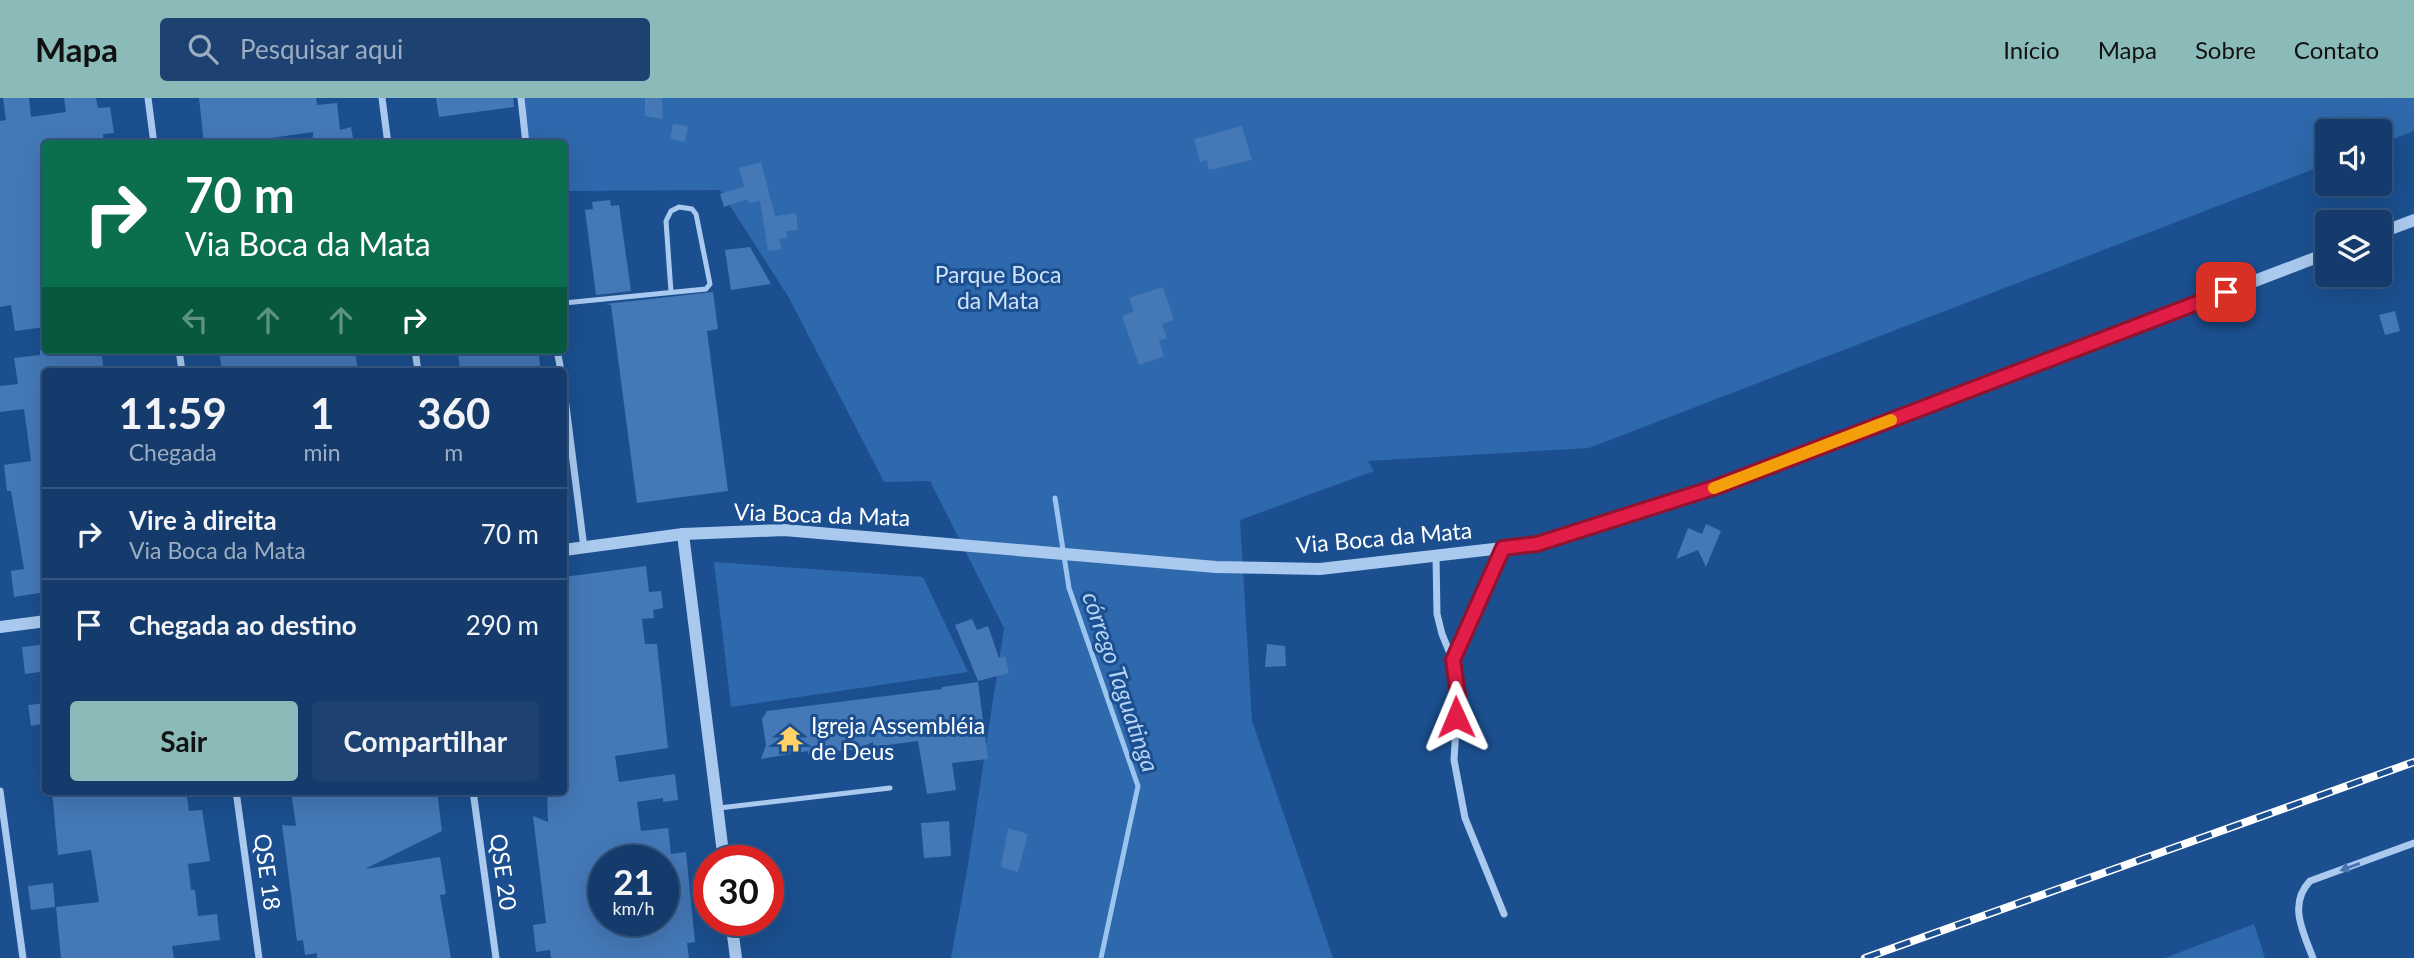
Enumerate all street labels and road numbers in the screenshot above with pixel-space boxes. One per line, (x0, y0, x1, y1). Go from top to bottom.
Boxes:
street label: Via Boca da Mata (733, 497, 911, 531)
street label: Via Boca da Mata (1295, 515, 1473, 559)
street label: QSE 18 (249, 832, 287, 912)
street label: QSE 20 (485, 832, 523, 912)

